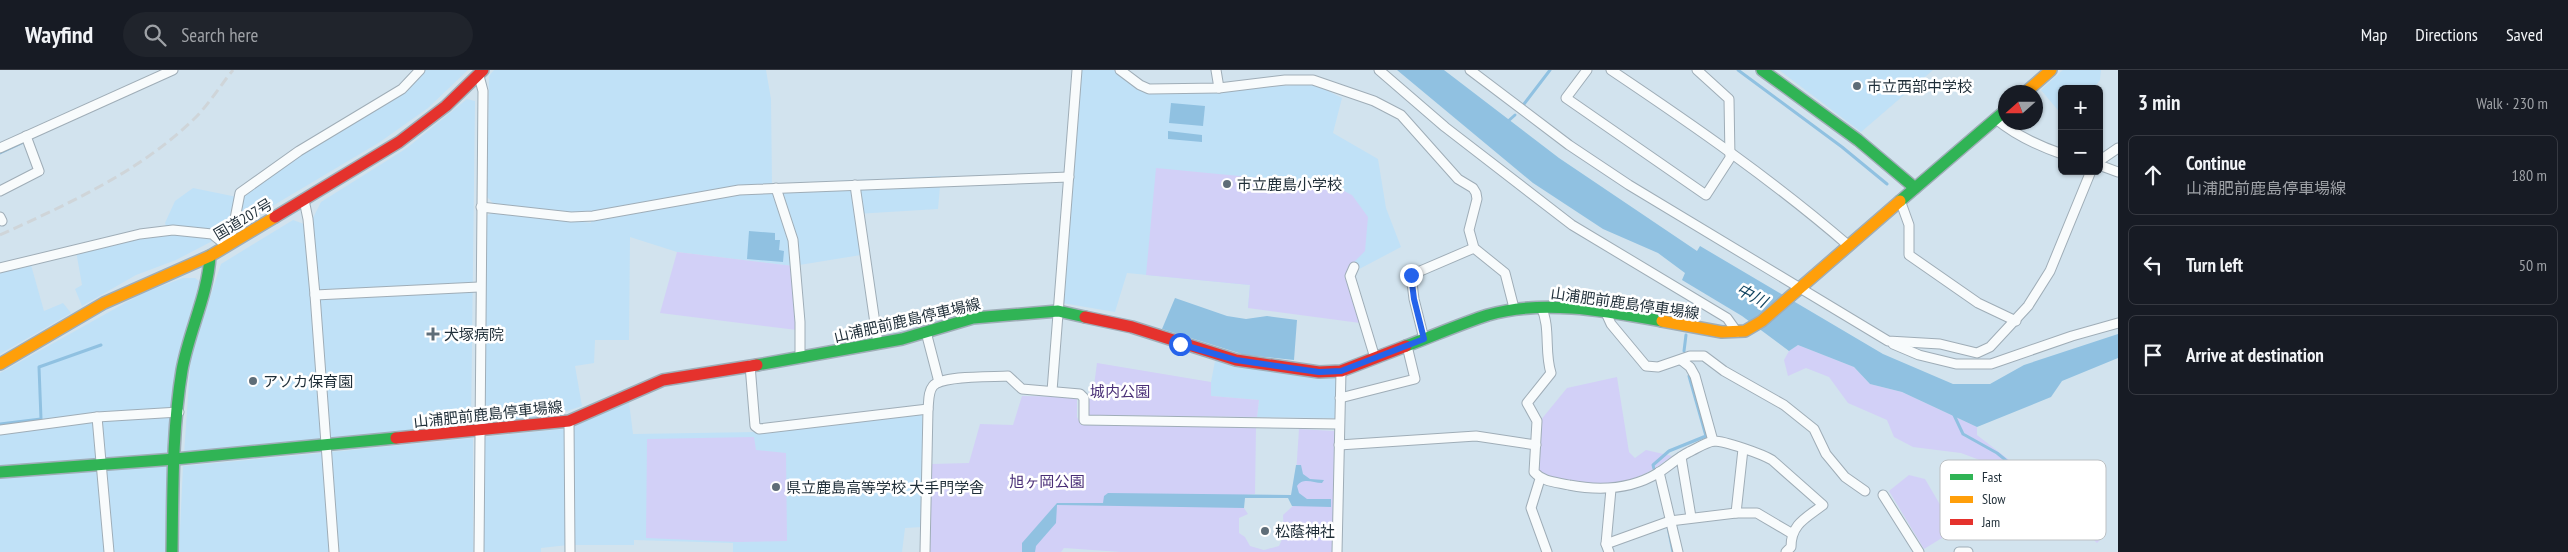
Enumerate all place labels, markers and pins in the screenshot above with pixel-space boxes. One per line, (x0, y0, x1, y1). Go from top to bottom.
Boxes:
place label: 市立西部中学校 (1867, 77, 1972, 96)
marker: 市立西部中学校 (1851, 80, 1863, 92)
place label: 市立鹿島小学校 (1237, 175, 1342, 194)
marker: 市立鹿島小学校 (1221, 178, 1233, 190)
place label: 犬塚病院 (444, 325, 504, 344)
marker: 犬塚病院 (426, 327, 440, 341)
place label: アソカ保育園 (263, 372, 353, 391)
marker: アソカ保育園 (247, 375, 259, 387)
place label: 県立鹿島高等学校 大手門学舎 (786, 478, 984, 497)
marker: 県立鹿島高等学校 大手門学舎 (770, 481, 782, 493)
place label: 松蔭神社 (1275, 522, 1335, 541)
marker: 松蔭神社 (1259, 525, 1271, 537)

